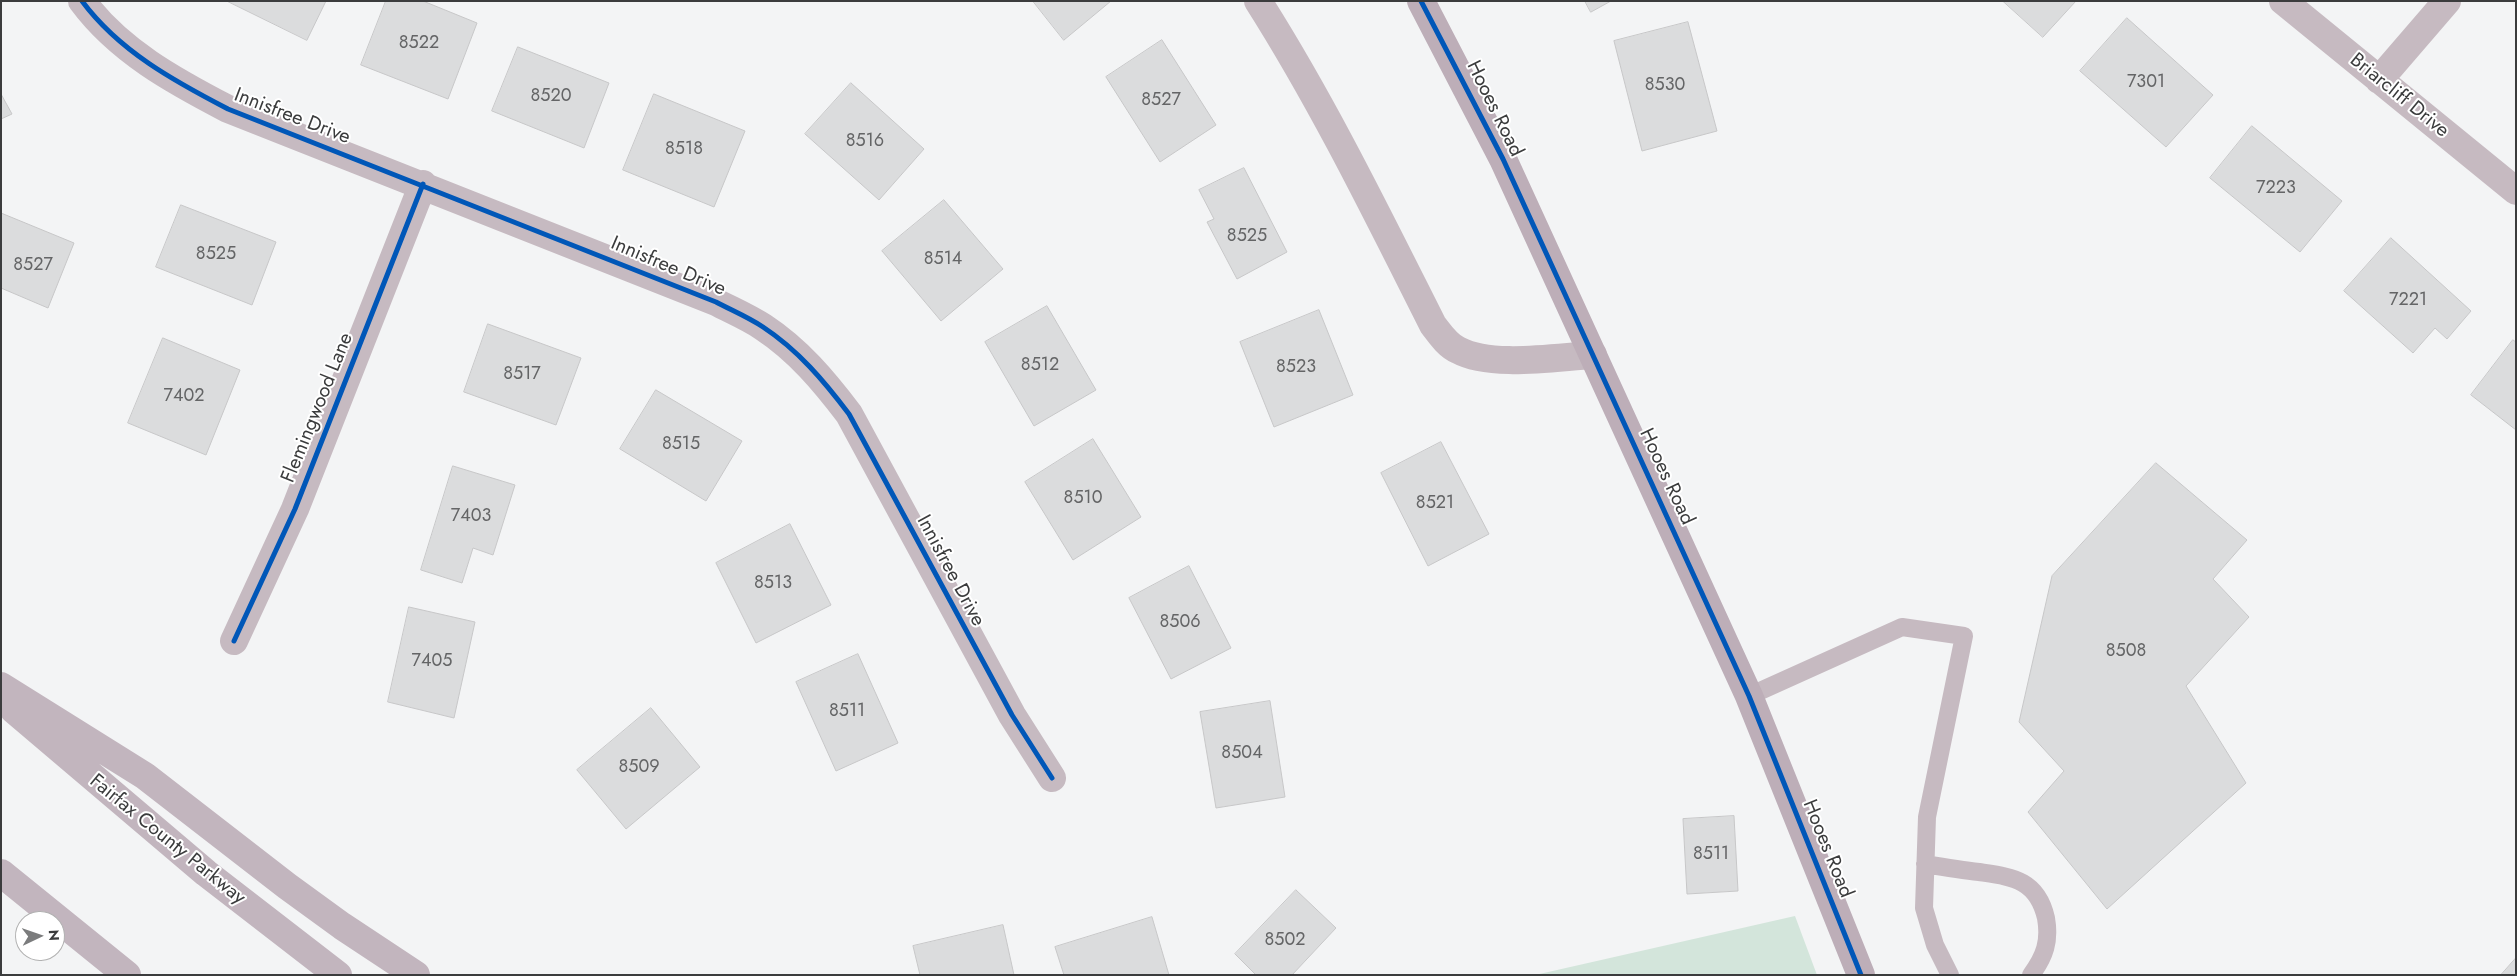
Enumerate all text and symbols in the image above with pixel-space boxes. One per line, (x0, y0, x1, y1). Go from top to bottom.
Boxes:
house number: 8522 (399, 33, 439, 55)
street label: Briarcliff Drive (2345, 49, 2453, 143)
street label: Hooes Road (1460, 57, 1528, 161)
house number: 7301 (2127, 72, 2165, 94)
house number: 8530 (1645, 75, 1685, 97)
street label: Innisfree Drive (231, 84, 353, 150)
house number: 8520 (530, 86, 572, 108)
house number: 8527 (1141, 90, 1181, 112)
house number: 8516 (846, 131, 884, 153)
house number: 8518 (665, 139, 703, 161)
house number: 7223 (2256, 178, 2296, 200)
house number: 8525 (1227, 226, 1267, 248)
street label: Innisfree Drive (607, 232, 729, 302)
house number: 8525 (196, 244, 236, 266)
house number: 8514 (924, 249, 962, 271)
house number: 8527 (13, 255, 53, 277)
house number: 7221 (2389, 290, 2427, 312)
street label: Flemingwood Lane (277, 330, 359, 486)
house number: 8512 (1021, 355, 1059, 377)
house number: 8523 (1276, 357, 1316, 379)
house number: 8517 (503, 364, 541, 386)
house number: 7402 (164, 386, 204, 408)
street label: Hooes Road (1633, 425, 1699, 529)
house number: 8515 (662, 434, 700, 456)
house number: 8510 (1064, 488, 1102, 510)
house number: 8521 (1416, 493, 1454, 515)
house number: 7403 (451, 506, 491, 528)
street label: Innisfree Drive (911, 511, 989, 631)
house number: 8513 (754, 573, 792, 595)
house number: 8506 (1159, 612, 1201, 634)
house number: 8508 (2106, 641, 2146, 663)
house number: 7405 (412, 651, 452, 673)
house number: 8511 (829, 701, 865, 723)
house number: 8504 (1221, 743, 1263, 765)
house number: 8509 (618, 757, 660, 779)
street label: Fairfax County Parkway (84, 770, 250, 910)
street label: Hooes Road (1796, 796, 1858, 902)
house number: 8511 (1693, 844, 1729, 866)
north arrow (15, 911, 65, 961)
text: N (44, 929, 64, 941)
house number: 8502 (1264, 930, 1306, 952)

